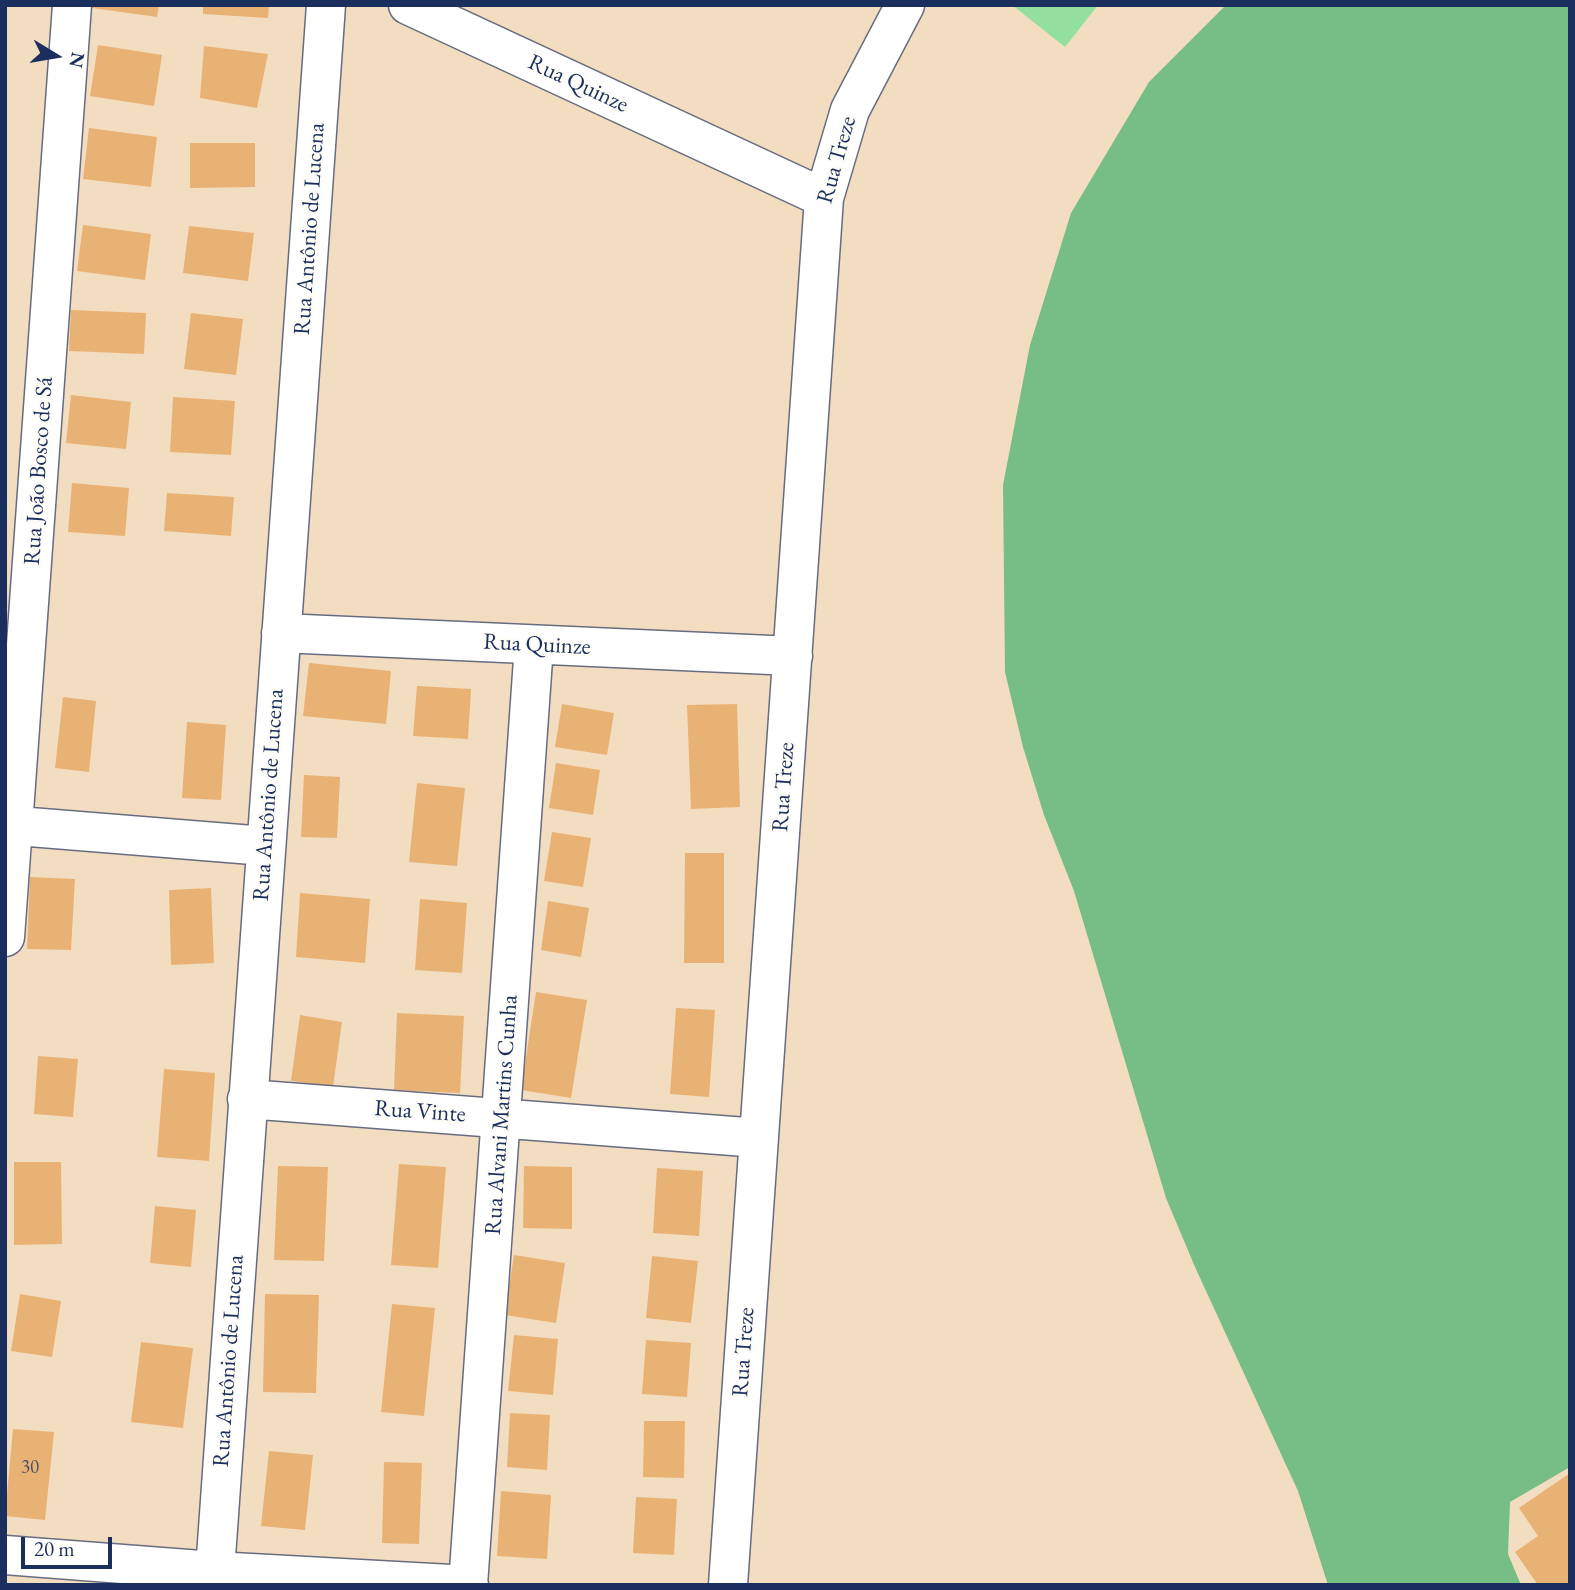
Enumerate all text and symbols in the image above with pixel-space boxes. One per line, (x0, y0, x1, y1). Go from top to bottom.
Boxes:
north arrow (21, 21, 91, 91)
street label: Rua Quinze (524, 49, 632, 119)
text: N (63, 50, 91, 70)
street label: Rua Treze (811, 113, 863, 207)
street label: Rua Antônio de Lucena (289, 122, 331, 336)
street label: Rua João Bosco de Sá (19, 376, 59, 566)
street label: Rua Quinze (483, 628, 591, 662)
street label: Rua Antônio de Lucena (248, 688, 290, 902)
street label: Rua Treze (767, 741, 801, 833)
street label: Rua Alvani Martins Cunha (480, 994, 524, 1236)
street label: Rua Vinte (374, 1095, 466, 1129)
street label: Rua Antônio de Lucena (208, 1254, 250, 1468)
street label: Rua Treze (727, 1306, 761, 1398)
house number: 30 (21, 1457, 39, 1479)
scale bar (24, 1524, 116, 1568)
text: 20 m (34, 1535, 75, 1562)

